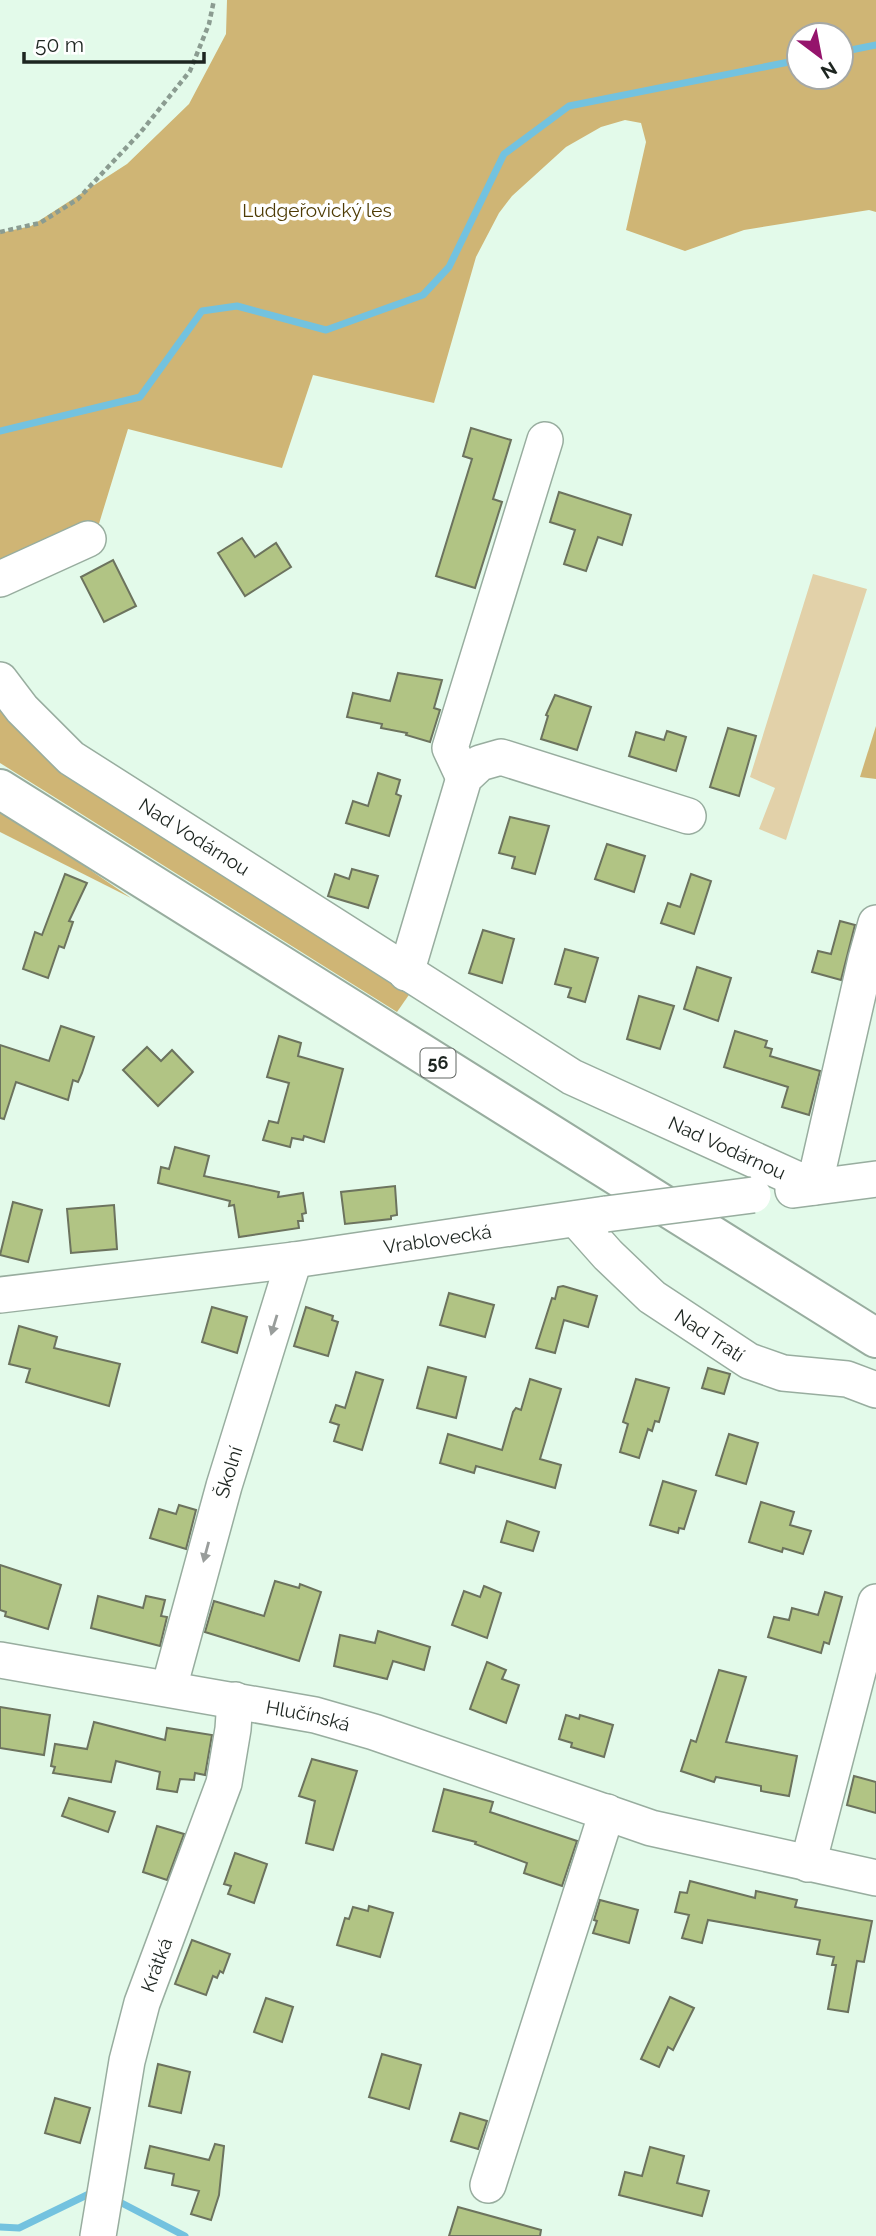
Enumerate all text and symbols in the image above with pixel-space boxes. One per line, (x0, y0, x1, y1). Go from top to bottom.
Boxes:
scale bar (24, 21, 205, 65)
north arrow (785, 21, 855, 91)
text: 50 m (35, 32, 84, 57)
text: N (817, 57, 841, 84)
park label: Ludgeřovický les (242, 199, 392, 221)
street label: Nad Vodárnou (135, 793, 254, 880)
road number: 56 (420, 1048, 456, 1078)
street label: Nad Vodárnou (665, 1111, 789, 1184)
street label: Vrablovecká (382, 1220, 493, 1258)
street label: Nad Tratí (671, 1304, 749, 1366)
one-way arrow (269, 1315, 279, 1336)
street label: Školní (210, 1443, 247, 1500)
one-way arrow (201, 1541, 211, 1562)
street label: Hlučínská (264, 1696, 353, 1736)
street label: Krátká (136, 1935, 176, 1995)

